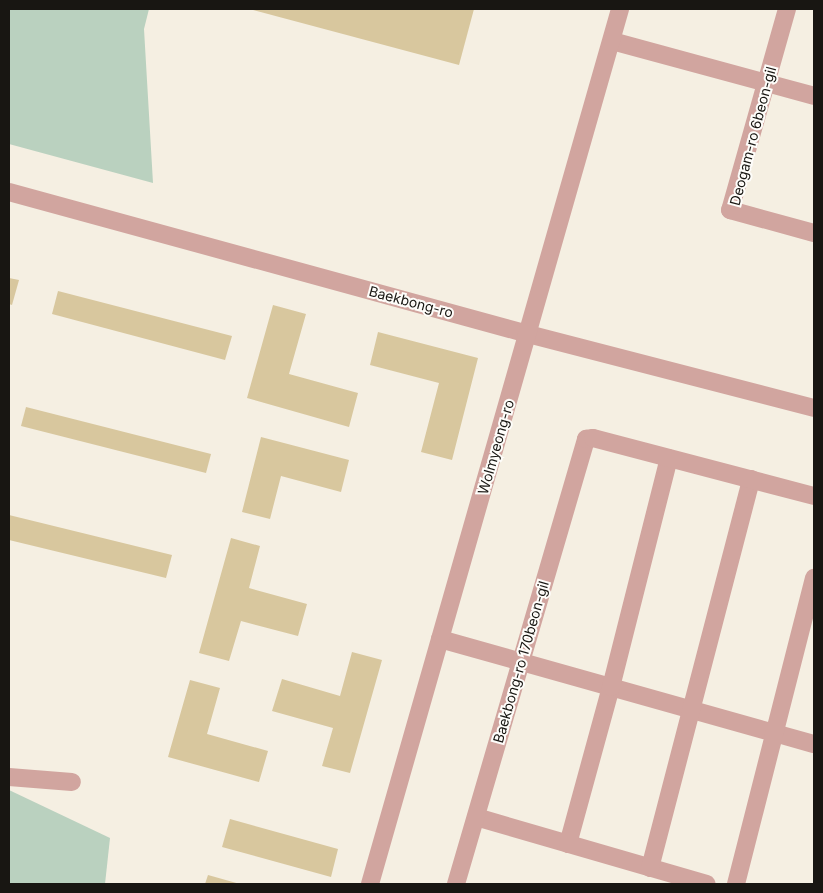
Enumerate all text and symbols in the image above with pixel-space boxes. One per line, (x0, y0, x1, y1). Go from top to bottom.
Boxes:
street label: Deogam-ro 6beon-gil (726, 65, 780, 207)
street label: Baekbong-ro (367, 283, 455, 321)
street label: Wolmyeong-ro (474, 398, 518, 496)
street label: Baekbong-ro 170beon-gil (490, 579, 552, 745)

